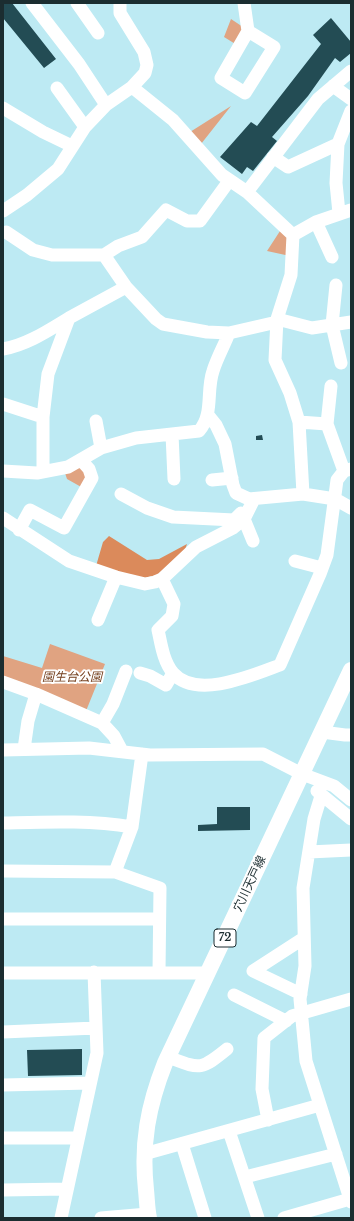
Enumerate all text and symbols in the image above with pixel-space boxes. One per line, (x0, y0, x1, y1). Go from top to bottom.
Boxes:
park label: 園生台公園 (42, 671, 102, 685)
street label: 穴川天戸線 (231, 854, 269, 914)
road number: 72 (214, 929, 236, 947)

